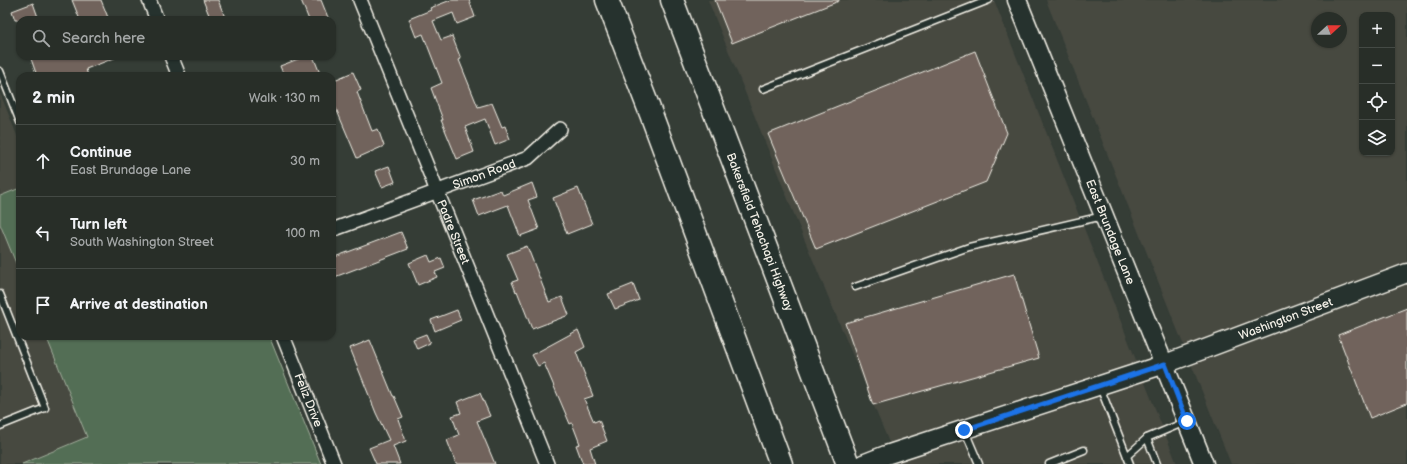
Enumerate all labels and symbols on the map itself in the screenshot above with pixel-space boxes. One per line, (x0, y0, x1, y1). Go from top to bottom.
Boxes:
north arrow (1311, 12, 1347, 48)
street label: Bakersfield Tehachapi Highway (723, 151, 797, 314)
street label: Simon Road (451, 156, 518, 193)
street label: East Brundage Lane (1082, 177, 1138, 287)
street label: Padre Street (433, 198, 473, 267)
street label: Washington Street (1237, 295, 1335, 344)
street label: Feliz Drive (291, 371, 326, 429)
route start (1178, 412, 1196, 430)
route end (955, 421, 973, 439)

